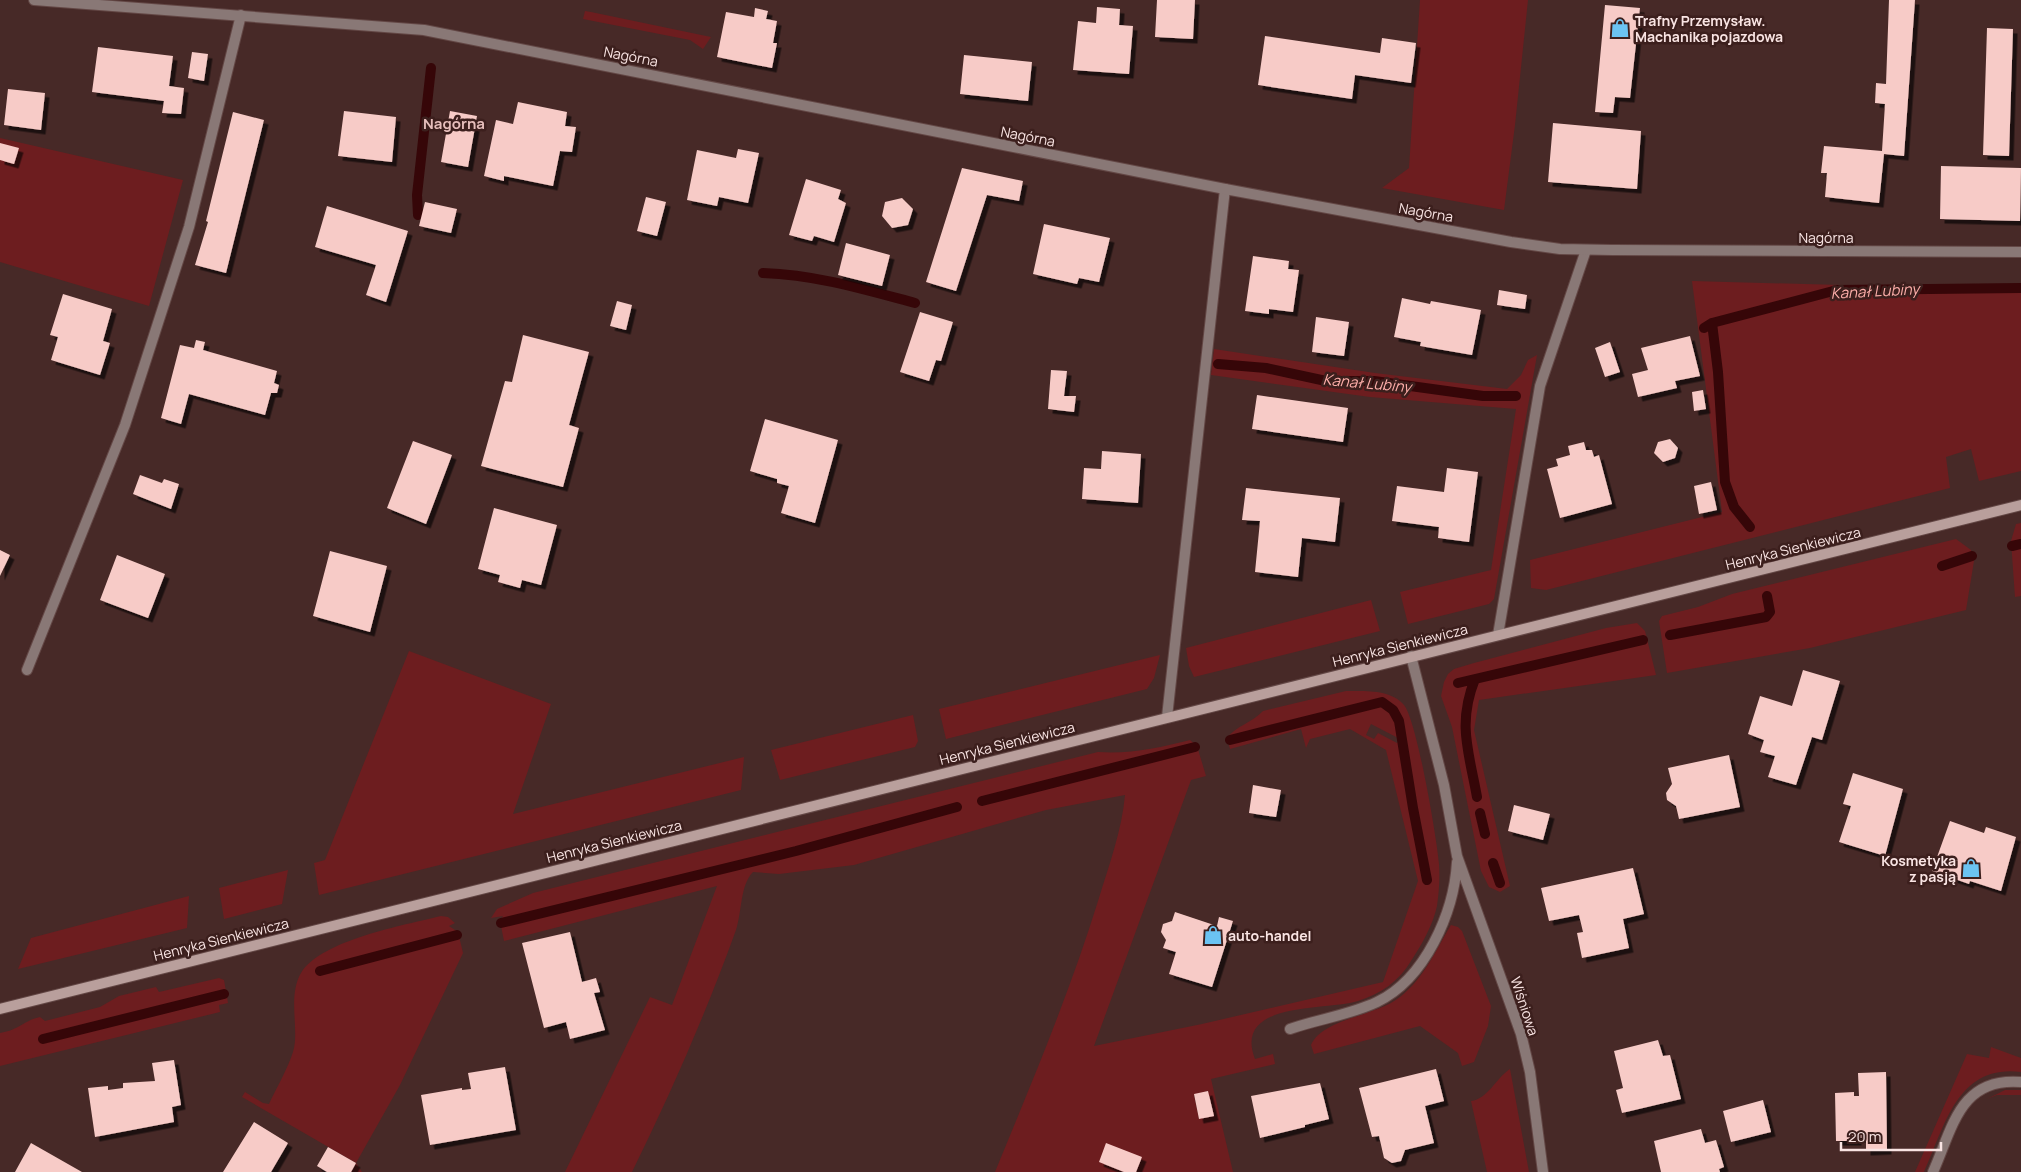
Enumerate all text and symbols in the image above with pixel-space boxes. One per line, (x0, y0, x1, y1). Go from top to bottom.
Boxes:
place label: Trafny Przemysław. Machanika pojazdowa (1635, 11, 1783, 46)
shop icon: Trafny Przemysław. Machanika pojazdowa (1609, 17, 1631, 39)
street label: Nagórna (602, 41, 660, 71)
district label: Nagórna (423, 113, 485, 134)
street label: Nagórna (999, 121, 1057, 151)
street label: Nagórna (1397, 198, 1455, 226)
street label: Nagórna (1798, 228, 1854, 247)
water label: Kanał Lubiny (1830, 278, 1922, 304)
water label: Kanał Lubiny (1322, 369, 1414, 398)
street label: Henryka Sienkiewicza (1723, 522, 1863, 574)
street label: Henryka Sienkiewicza (1330, 619, 1470, 671)
street label: Henryka Sienkiewicza (937, 717, 1077, 769)
street label: Henryka Sienkiewicza (544, 815, 684, 867)
place label: Kosmetyka z pasją (1881, 851, 1956, 886)
shop icon: Kosmetyka z pasją (1960, 857, 1982, 879)
street label: Henryka Sienkiewicza (151, 913, 291, 965)
shop icon: auto-handel (1202, 924, 1224, 946)
place label: auto-handel (1228, 926, 1311, 945)
street label: Wiśniowa (1507, 974, 1543, 1038)
scale bar (1841, 1120, 1941, 1152)
text: 20 m (1848, 1126, 1881, 1147)

